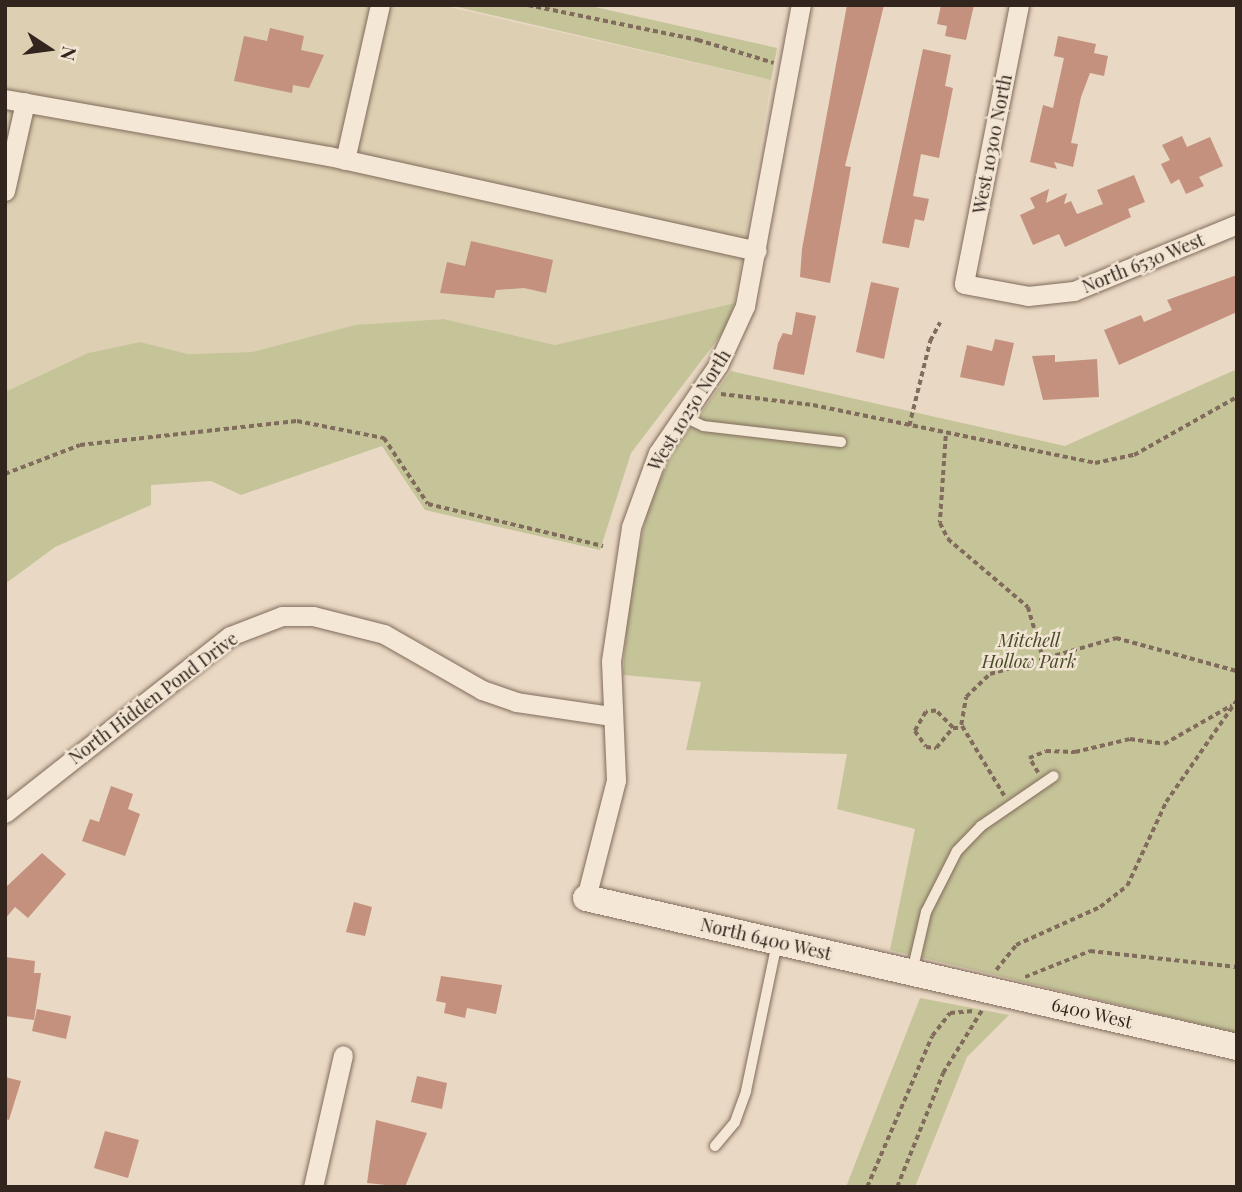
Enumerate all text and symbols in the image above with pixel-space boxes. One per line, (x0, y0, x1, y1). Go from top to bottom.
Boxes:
north arrow (14, 14, 84, 84)
text: N (55, 44, 84, 63)
street label: West 10300 North (968, 72, 1016, 216)
street label: North 6530 West (1078, 229, 1208, 297)
street label: West 10250 North (643, 345, 735, 475)
street label: North Hidden Pond Drive (64, 627, 242, 769)
park label: Mitchell Hollow Park (982, 630, 1076, 672)
street label: North 6400 West (698, 913, 834, 965)
street label: 6400 West (1049, 993, 1135, 1033)

